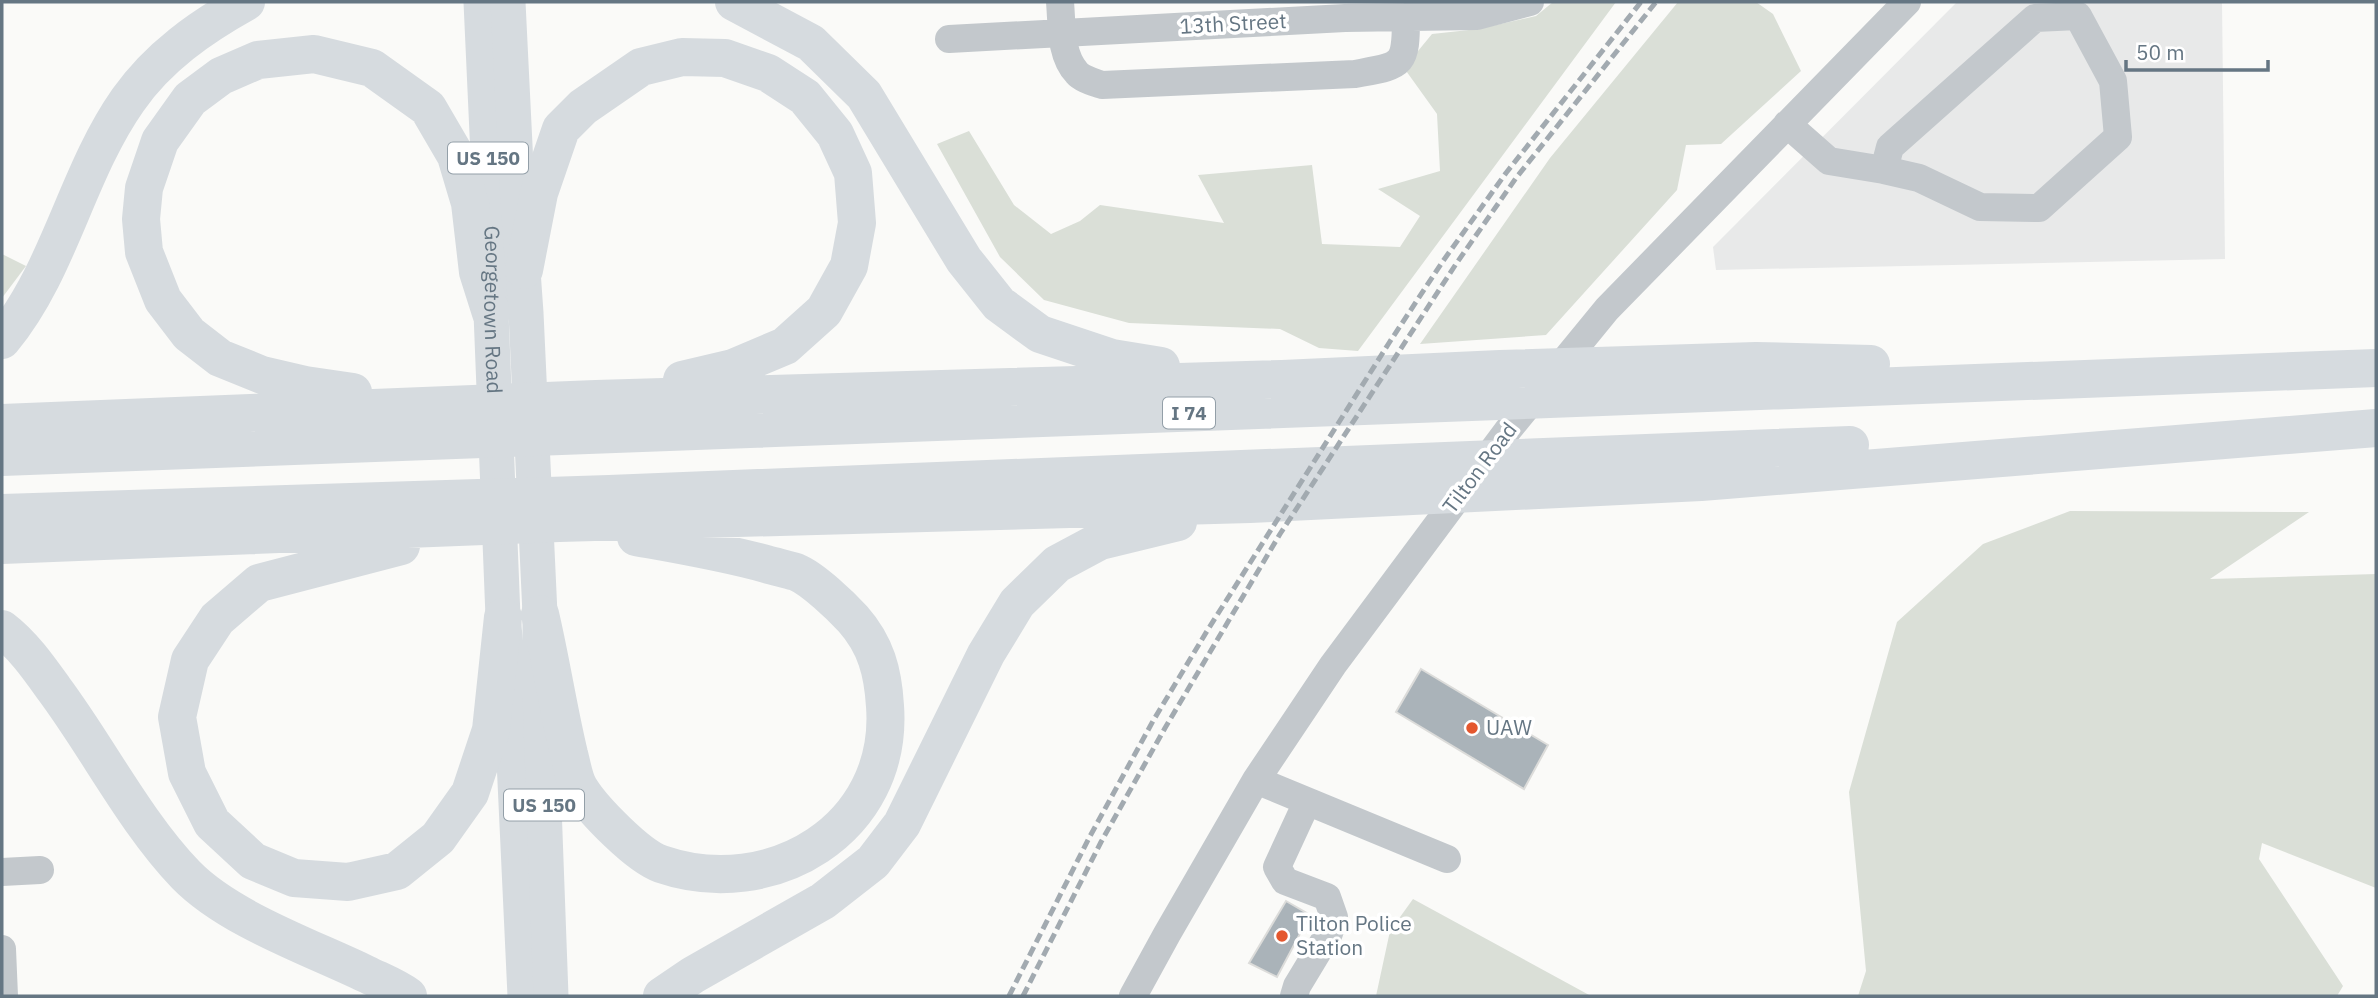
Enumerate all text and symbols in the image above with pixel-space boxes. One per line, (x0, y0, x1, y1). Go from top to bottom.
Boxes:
street label: 13th Street (1179, 6, 1287, 40)
scale bar (2126, 28, 2268, 72)
text: 50 m (2136, 38, 2185, 66)
road number: US 150 (448, 142, 528, 174)
street label: Georgetown Road (478, 225, 509, 394)
road number: I 74 (1163, 398, 1215, 428)
street label: Tilton Road (1436, 416, 1523, 519)
place label: UAW (1486, 713, 1532, 741)
marker: UAW (1464, 720, 1480, 736)
road number: US 150 (504, 790, 584, 820)
place label: Tilton Police Station (1296, 909, 1412, 961)
marker: Tilton Police Station (1274, 928, 1290, 944)

